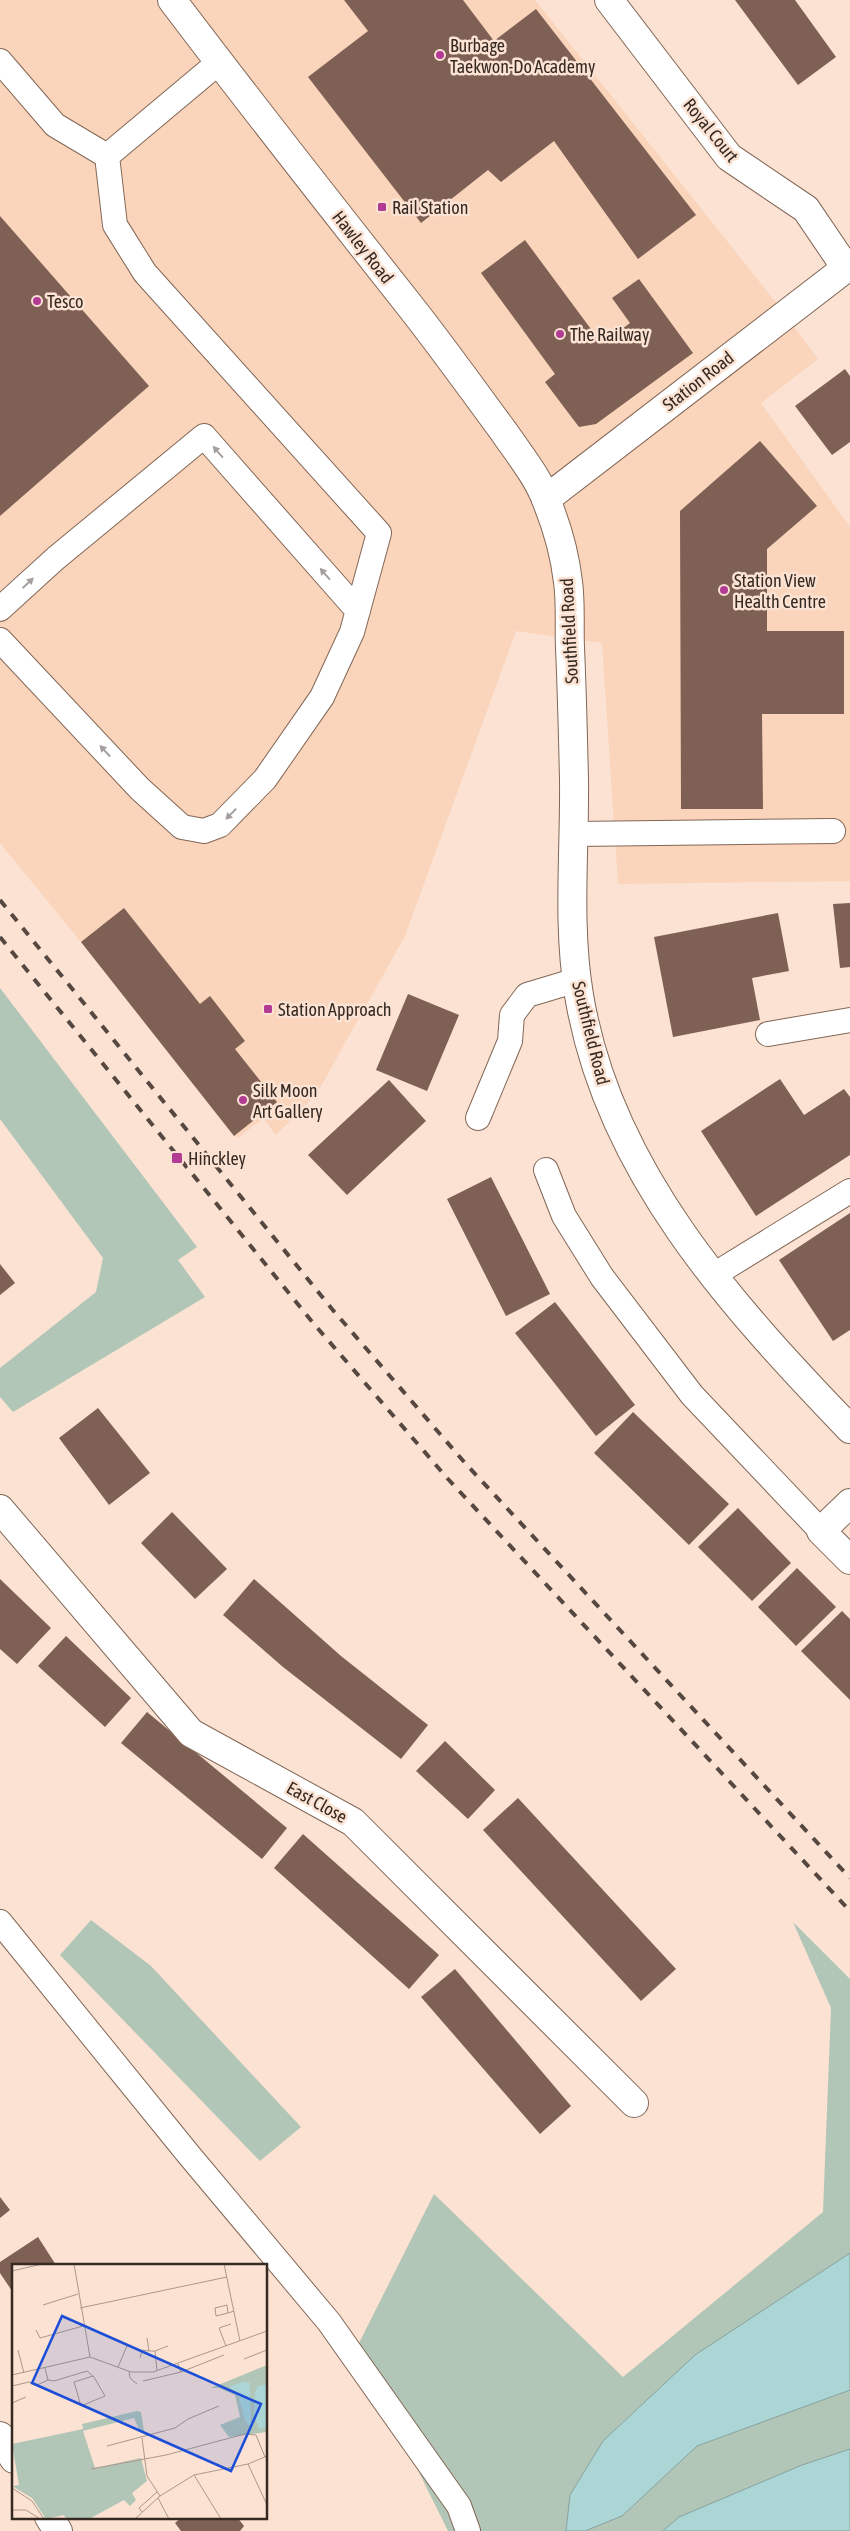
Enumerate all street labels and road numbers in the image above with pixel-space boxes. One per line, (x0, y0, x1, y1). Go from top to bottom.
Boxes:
street label: Royal Court (679, 94, 743, 166)
street label: Hawley Road (328, 206, 398, 288)
street label: Station Road (658, 347, 738, 415)
street label: Southfield Road (556, 578, 582, 684)
street label: Southfield Road (568, 979, 614, 1087)
street label: East Close (283, 1777, 351, 1827)

